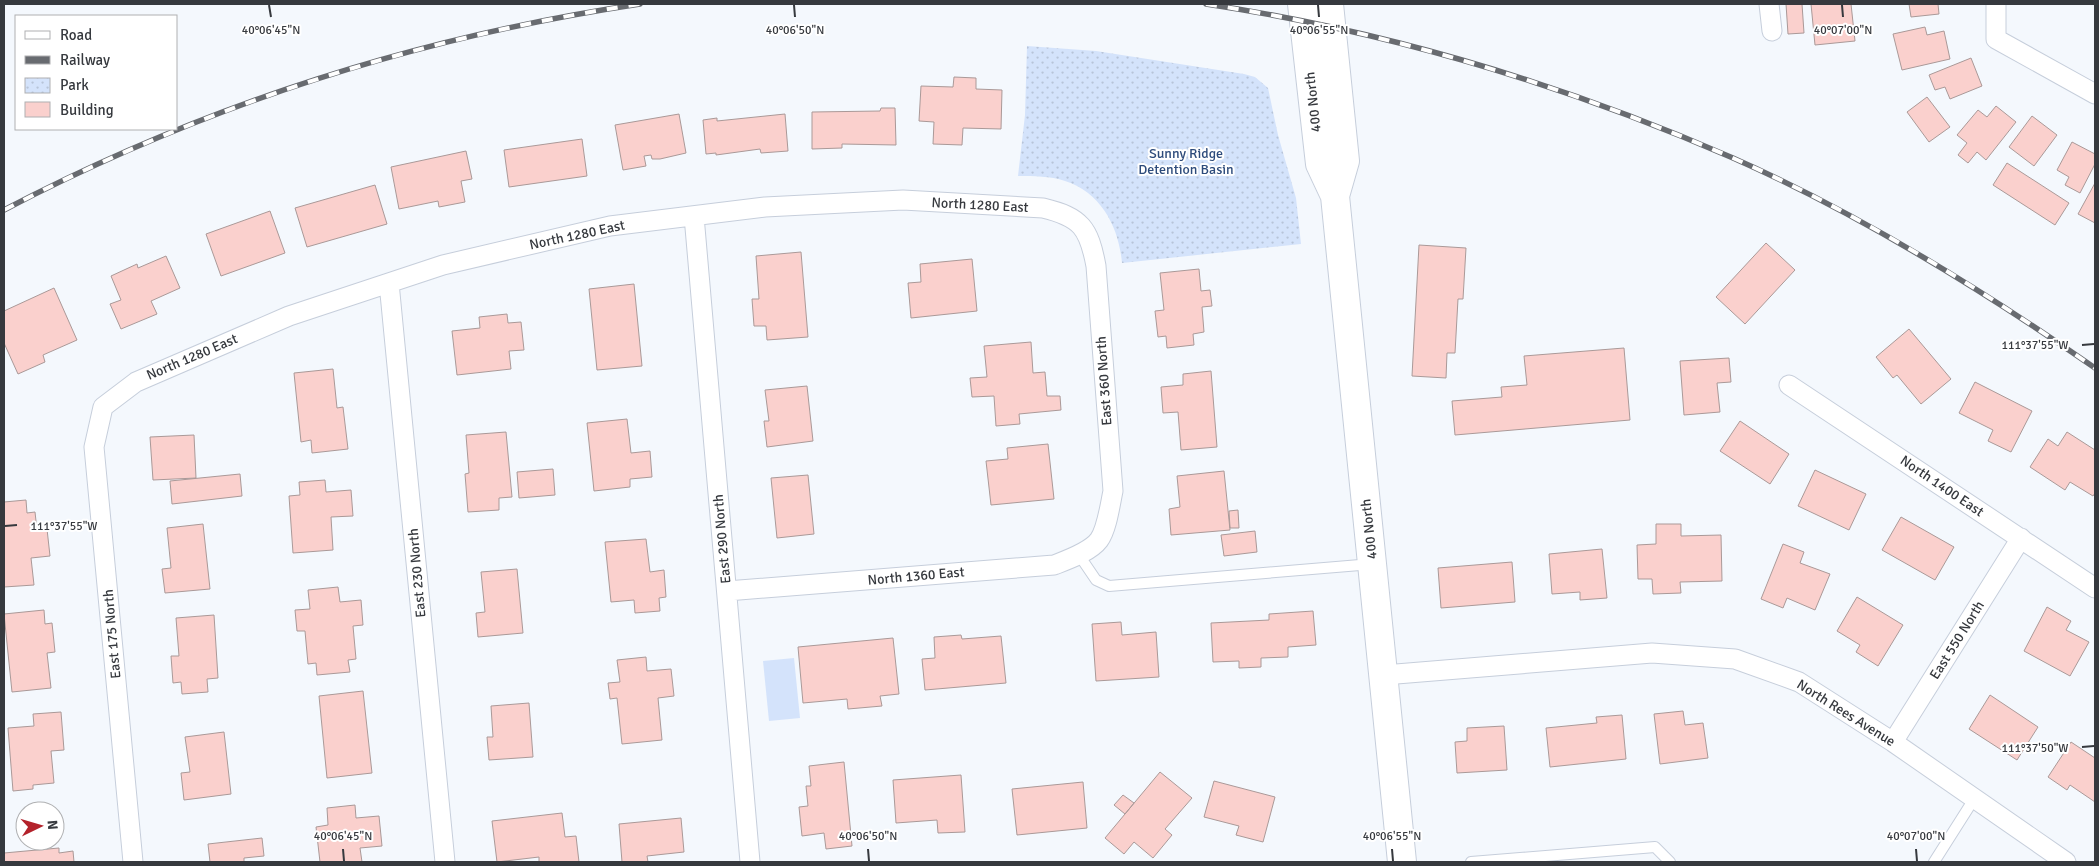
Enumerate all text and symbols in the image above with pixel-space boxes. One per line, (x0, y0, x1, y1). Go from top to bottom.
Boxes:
legend (15, 15, 178, 130)
text: 40°06'45"N (242, 23, 300, 38)
text: 40°06'50"N (766, 23, 824, 38)
text: 40°06'55"N (1290, 23, 1348, 38)
text: 40°07'00"N (1814, 23, 1872, 38)
text: Road (60, 26, 92, 44)
text: Railway (60, 51, 110, 69)
street label: 400 North (1301, 71, 1325, 133)
text: Park (60, 76, 89, 94)
text: Building (60, 101, 114, 119)
park label: Sunny Ridge Detention Basin (1138, 145, 1234, 178)
street label: North 1280 East (931, 194, 1029, 216)
street label: North 1280 East (528, 217, 626, 253)
street label: North 1280 East (144, 330, 240, 384)
street label: East 360 North (1092, 336, 1116, 426)
text: 111°37'55"W (2001, 338, 2069, 353)
street label: North 1400 East (1897, 452, 1987, 520)
street label: East 290 North (710, 494, 734, 584)
street label: 400 North (1357, 498, 1381, 560)
text: 111°37'55"W (30, 519, 98, 534)
street label: East 230 North (405, 528, 429, 618)
street label: North 1360 East (867, 563, 965, 589)
street label: East 175 North (100, 589, 124, 679)
street label: East 550 North (1926, 598, 1988, 682)
street label: North Rees Avenue (1794, 676, 1898, 750)
text: 111°37'50"W (2001, 741, 2069, 756)
north arrow (15, 801, 65, 851)
text: N (44, 819, 61, 831)
text: 40°06'45"N (314, 829, 372, 844)
text: 40°06'50"N (839, 829, 897, 844)
text: 40°06'55"N (1363, 829, 1421, 844)
text: 40°07'00"N (1887, 829, 1945, 844)

